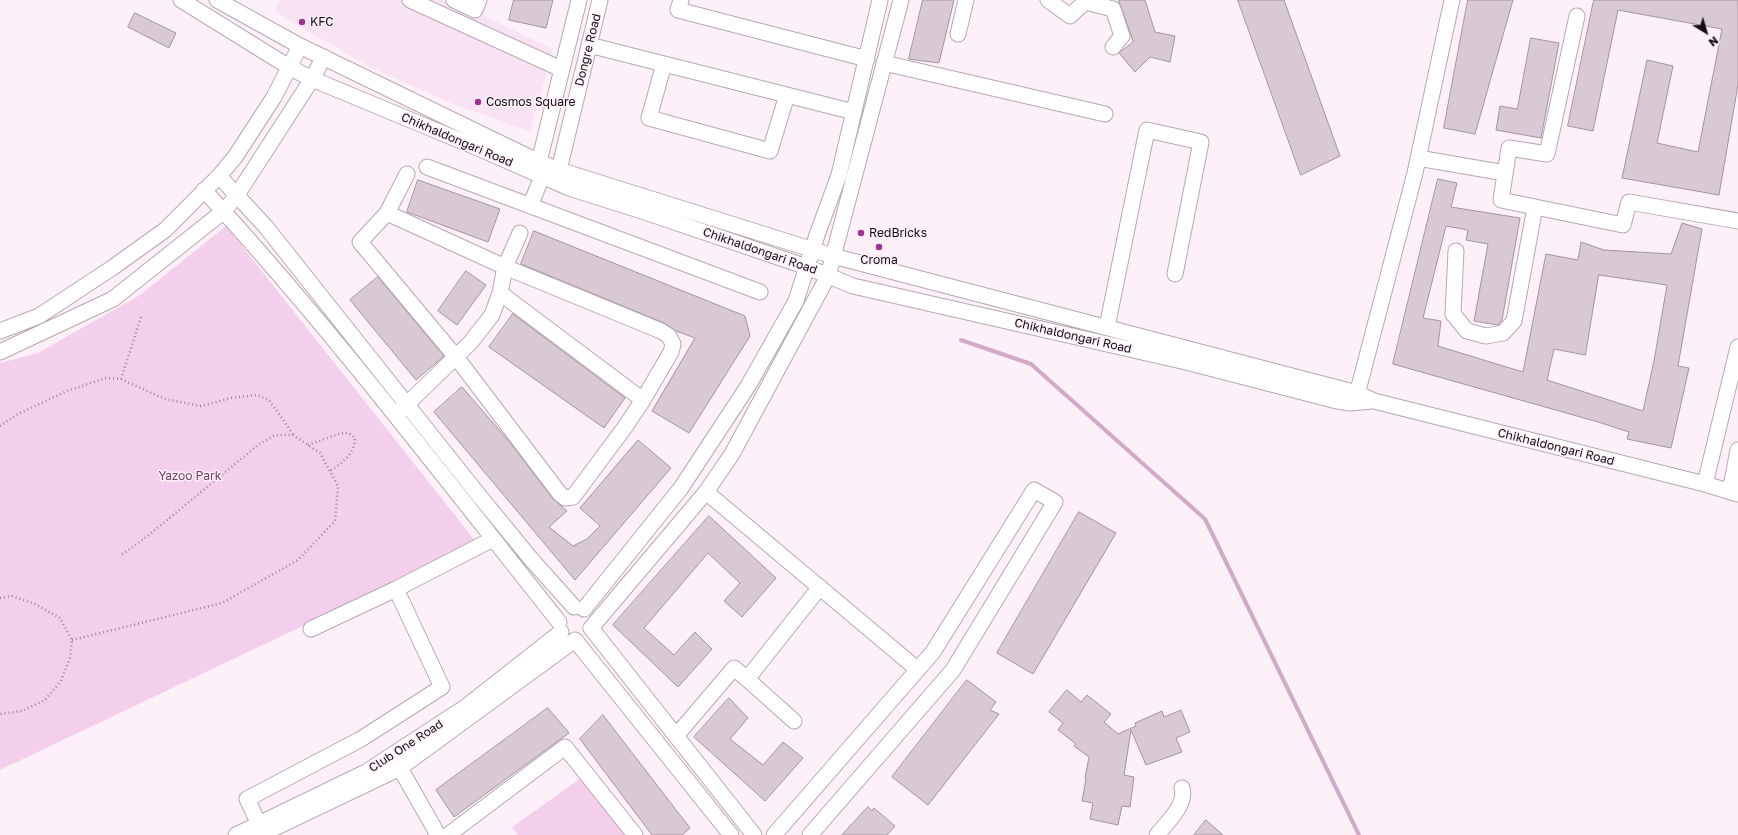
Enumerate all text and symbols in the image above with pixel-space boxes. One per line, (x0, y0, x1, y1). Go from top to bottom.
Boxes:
street label: Dongre Road (572, 12, 604, 88)
north arrow (1686, 12, 1726, 52)
place label: KFC (310, 15, 334, 29)
marker: KFC (297, 17, 307, 27)
text: N (1706, 34, 1721, 50)
place label: Cosmos Square (486, 95, 576, 109)
marker: Cosmos Square (473, 97, 483, 107)
street label: Chikhaldongari Road (399, 110, 515, 170)
street label: Chikhaldongari Road (701, 225, 819, 277)
place label: RedBricks (869, 226, 927, 240)
marker: RedBricks (856, 228, 866, 238)
marker: Croma (874, 242, 884, 252)
place label: Croma (860, 253, 898, 267)
street label: Chikhaldongari Road (1013, 316, 1133, 356)
street label: Chikhaldongari Road (1496, 426, 1616, 468)
park label: Yazoo Park (159, 469, 221, 483)
street label: Club One Road (366, 717, 446, 775)

